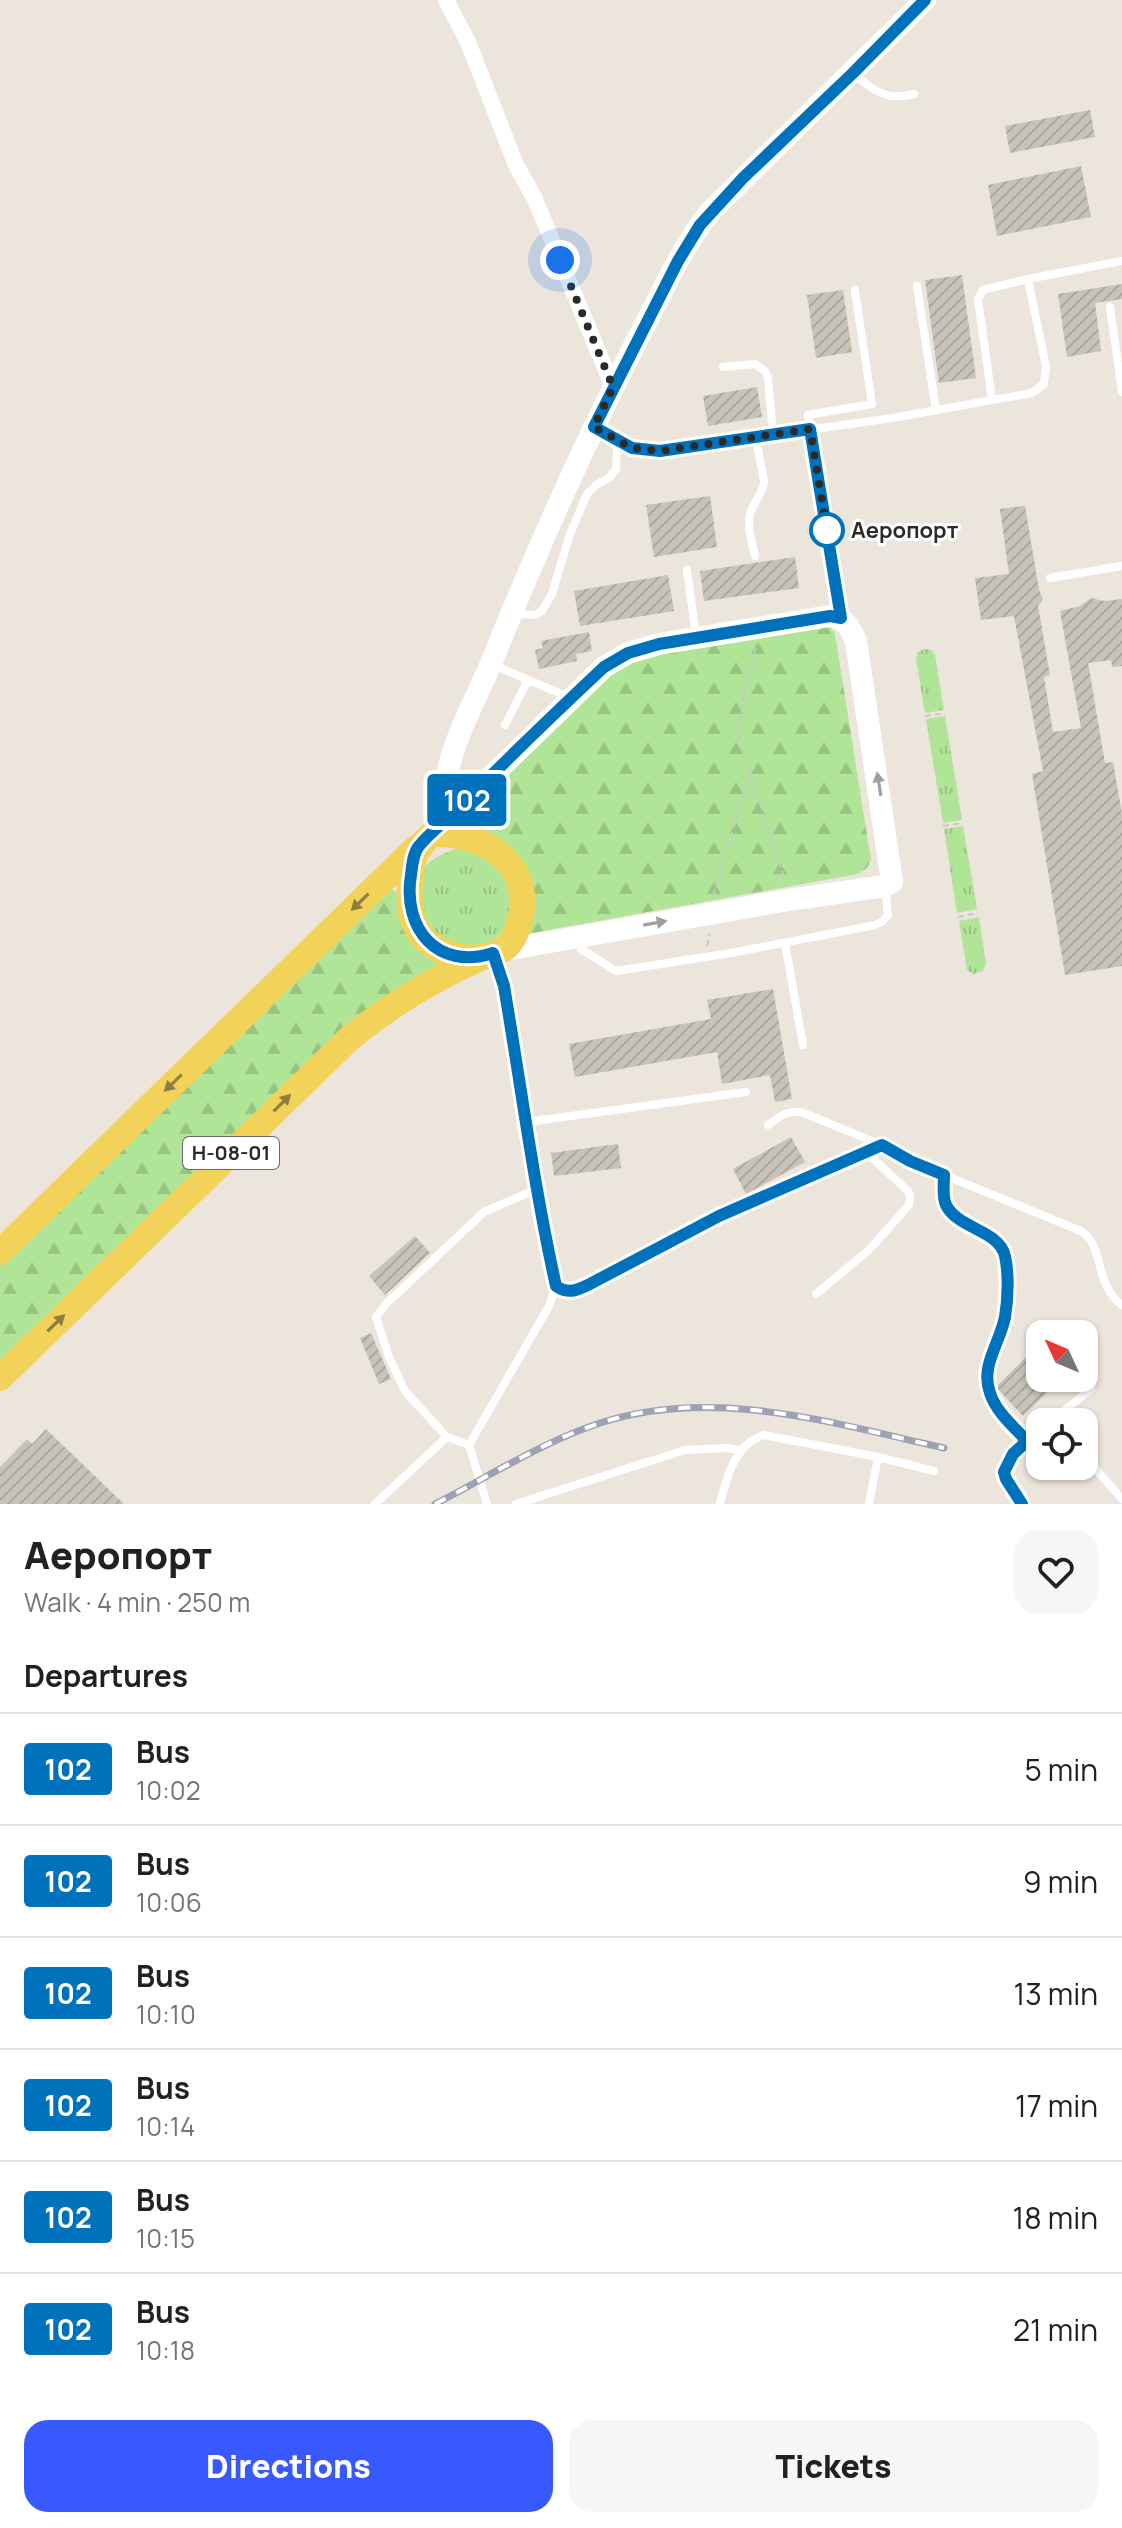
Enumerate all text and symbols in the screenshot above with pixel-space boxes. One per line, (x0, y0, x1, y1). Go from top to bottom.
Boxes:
your location (540, 240, 580, 280)
marker: Аеропорт (810, 513, 844, 547)
place label: Аеропорт (851, 515, 959, 545)
one-way arrow (872, 771, 884, 796)
line badge: 102 (421, 774, 513, 826)
text: 102 (443, 781, 491, 819)
one-way arrow (351, 892, 370, 911)
one-way arrow (642, 916, 667, 929)
one-way arrow (164, 1074, 183, 1092)
one-way arrow (272, 1094, 291, 1112)
road number: Н-08-01 (183, 1137, 279, 1169)
one-way arrow (46, 1315, 65, 1333)
north arrow (1026, 1320, 1098, 1392)
map controls (1026, 1320, 1098, 1480)
button: locate (1026, 1408, 1098, 1480)
text: Аеропорт (24, 1528, 212, 1580)
button: heart (1014, 1530, 1098, 1614)
text: Walk · 4 min · 250 m (24, 1584, 250, 1620)
text: Departures (24, 1655, 188, 1696)
text: Bus (136, 1731, 190, 1772)
text: 5 min (1024, 1749, 1098, 1790)
text: 102 (44, 1750, 92, 1788)
text: 10:02 (136, 1772, 200, 1808)
text: Bus (136, 1843, 190, 1884)
text: 9 min (1023, 1861, 1098, 1902)
text: 102 (44, 1862, 92, 1900)
text: 10:06 (136, 1884, 202, 1920)
text: Bus (136, 1955, 190, 1996)
text: 13 min (1013, 1973, 1098, 2014)
text: 102 (44, 1974, 92, 2012)
text: 10:10 (136, 1996, 196, 2032)
text: Bus (136, 2067, 190, 2108)
text: 17 min (1015, 2085, 1098, 2126)
text: 102 (44, 2086, 92, 2124)
text: 10:14 (136, 2108, 195, 2144)
text: Bus (136, 2179, 190, 2220)
text: 18 min (1013, 2197, 1098, 2238)
text: 102 (44, 2198, 92, 2236)
text: 10:15 (136, 2220, 195, 2256)
text: Bus (136, 2291, 190, 2332)
text: 21 min (1013, 2309, 1098, 2350)
text: 102 (44, 2310, 92, 2348)
text: 10:18 (136, 2332, 195, 2368)
button: Directions (24, 2420, 553, 2512)
button: Tickets (569, 2420, 1098, 2512)

